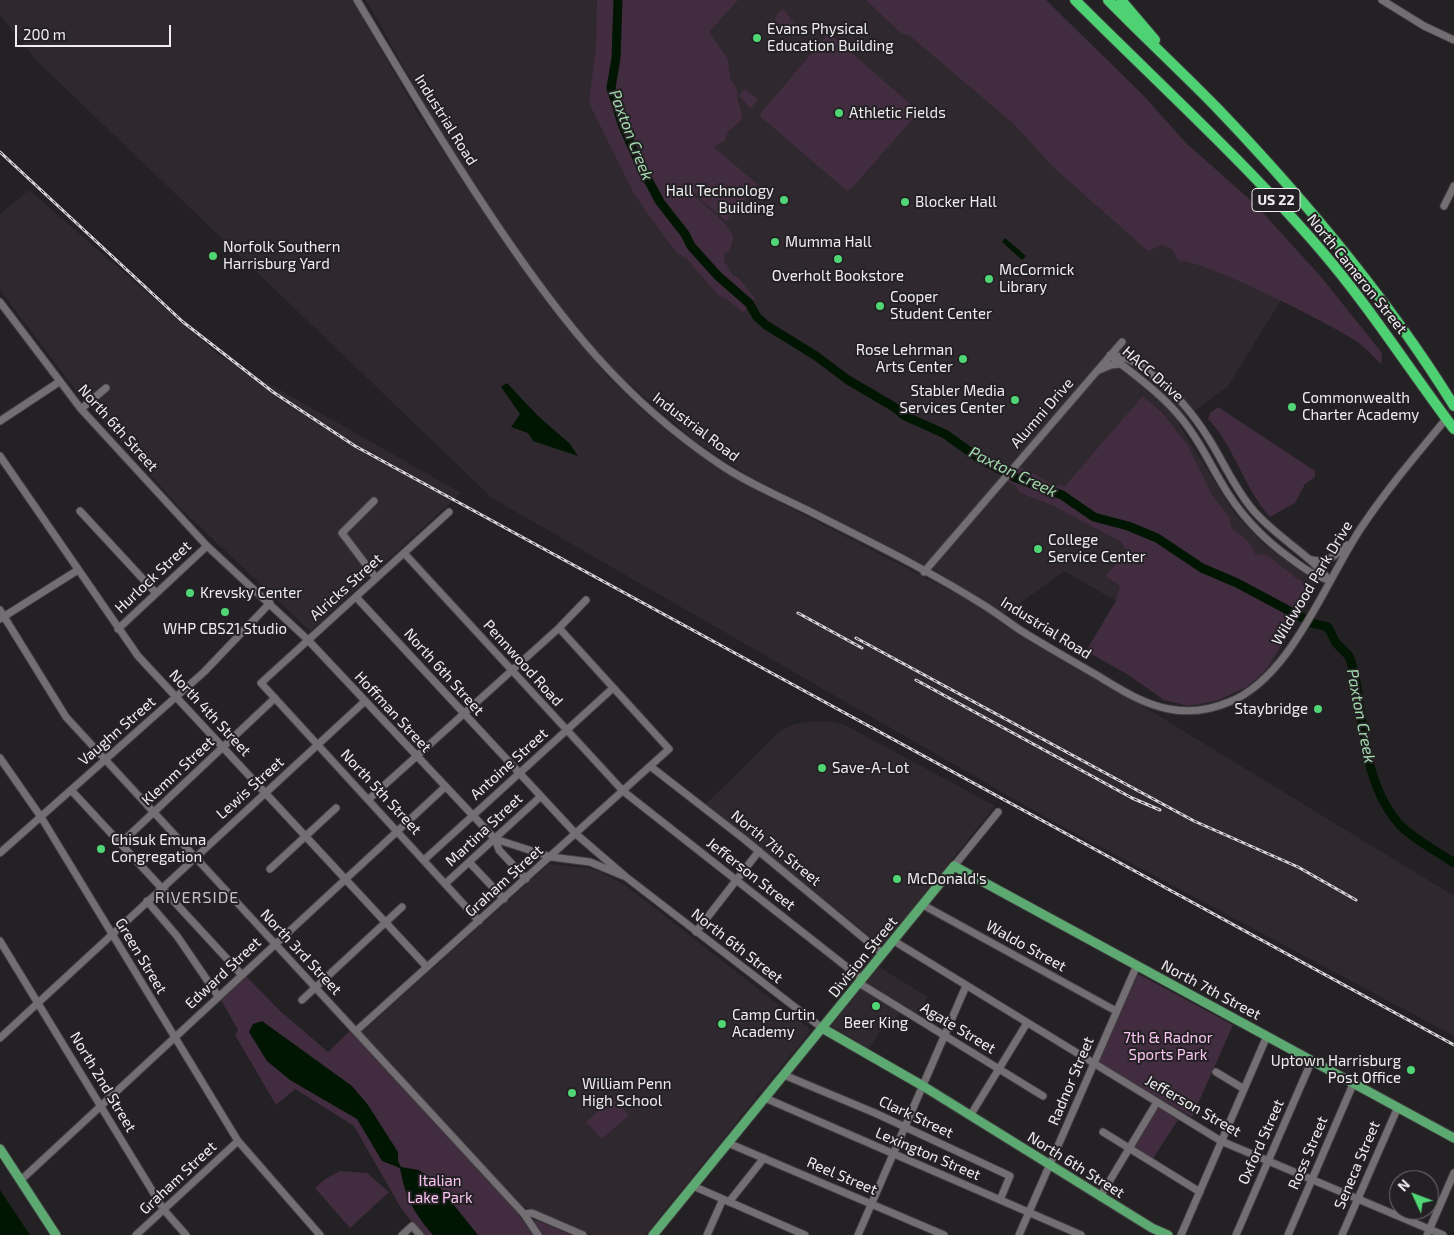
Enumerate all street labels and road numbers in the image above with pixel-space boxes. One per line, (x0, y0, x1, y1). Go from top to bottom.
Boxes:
street label: Industrial Road (411, 71, 481, 169)
road number: US 22 (1252, 188, 1300, 212)
street label: North Cameron Street (1303, 210, 1411, 338)
street label: HACC Drive (1119, 343, 1187, 405)
street label: Alumni Drive (1007, 374, 1077, 452)
street label: North 6th Street (74, 381, 162, 475)
street label: Industrial Road (649, 389, 743, 465)
street label: Wildwood Park Drive (1268, 518, 1356, 648)
street label: Hurlock Street (111, 537, 195, 617)
street label: Alricks Street (306, 550, 386, 624)
street label: Industrial Road (997, 593, 1095, 663)
street label: Pennwood Road (479, 616, 567, 710)
street label: North 6th Street (400, 625, 488, 719)
street label: North 4th Street (165, 666, 255, 760)
street label: Hoffman Street (351, 668, 435, 756)
street label: Vaughn Street (75, 693, 159, 769)
street label: Antoine Street (467, 725, 551, 803)
street label: Klemm Street (138, 733, 218, 809)
street label: North 5th Street (337, 745, 425, 839)
street label: Lewis Street (213, 753, 287, 823)
street label: Martina Street (442, 790, 526, 870)
street label: North 7th Street (728, 806, 824, 890)
street label: Jefferson Street (703, 834, 799, 914)
street label: Graham Street (461, 841, 547, 921)
street label: North 3rd Street (257, 905, 345, 999)
street label: North 6th Street (688, 905, 786, 987)
street label: Division Street (825, 913, 901, 1001)
street label: Green Street (111, 915, 171, 997)
street label: Waldo Street (983, 917, 1069, 975)
street label: Edward Street (181, 933, 265, 1013)
street label: North 7th Street (1158, 956, 1264, 1024)
street label: Agate Street (917, 998, 999, 1058)
street label: North 2nd Street (66, 1029, 140, 1135)
street label: Radnor Street (1044, 1034, 1098, 1128)
street label: Jefferson Street (1142, 1071, 1244, 1141)
street label: Clark Street (876, 1092, 956, 1142)
street label: Oxford Street (1234, 1097, 1288, 1187)
street label: Ross Street (1284, 1114, 1332, 1192)
street label: Seneca Street (1330, 1118, 1384, 1212)
street label: Lexington Street (873, 1124, 983, 1184)
street label: North 6th Street (1024, 1128, 1128, 1202)
street label: Graham Street (136, 1138, 220, 1218)
street label: Reel Street (804, 1153, 880, 1199)

